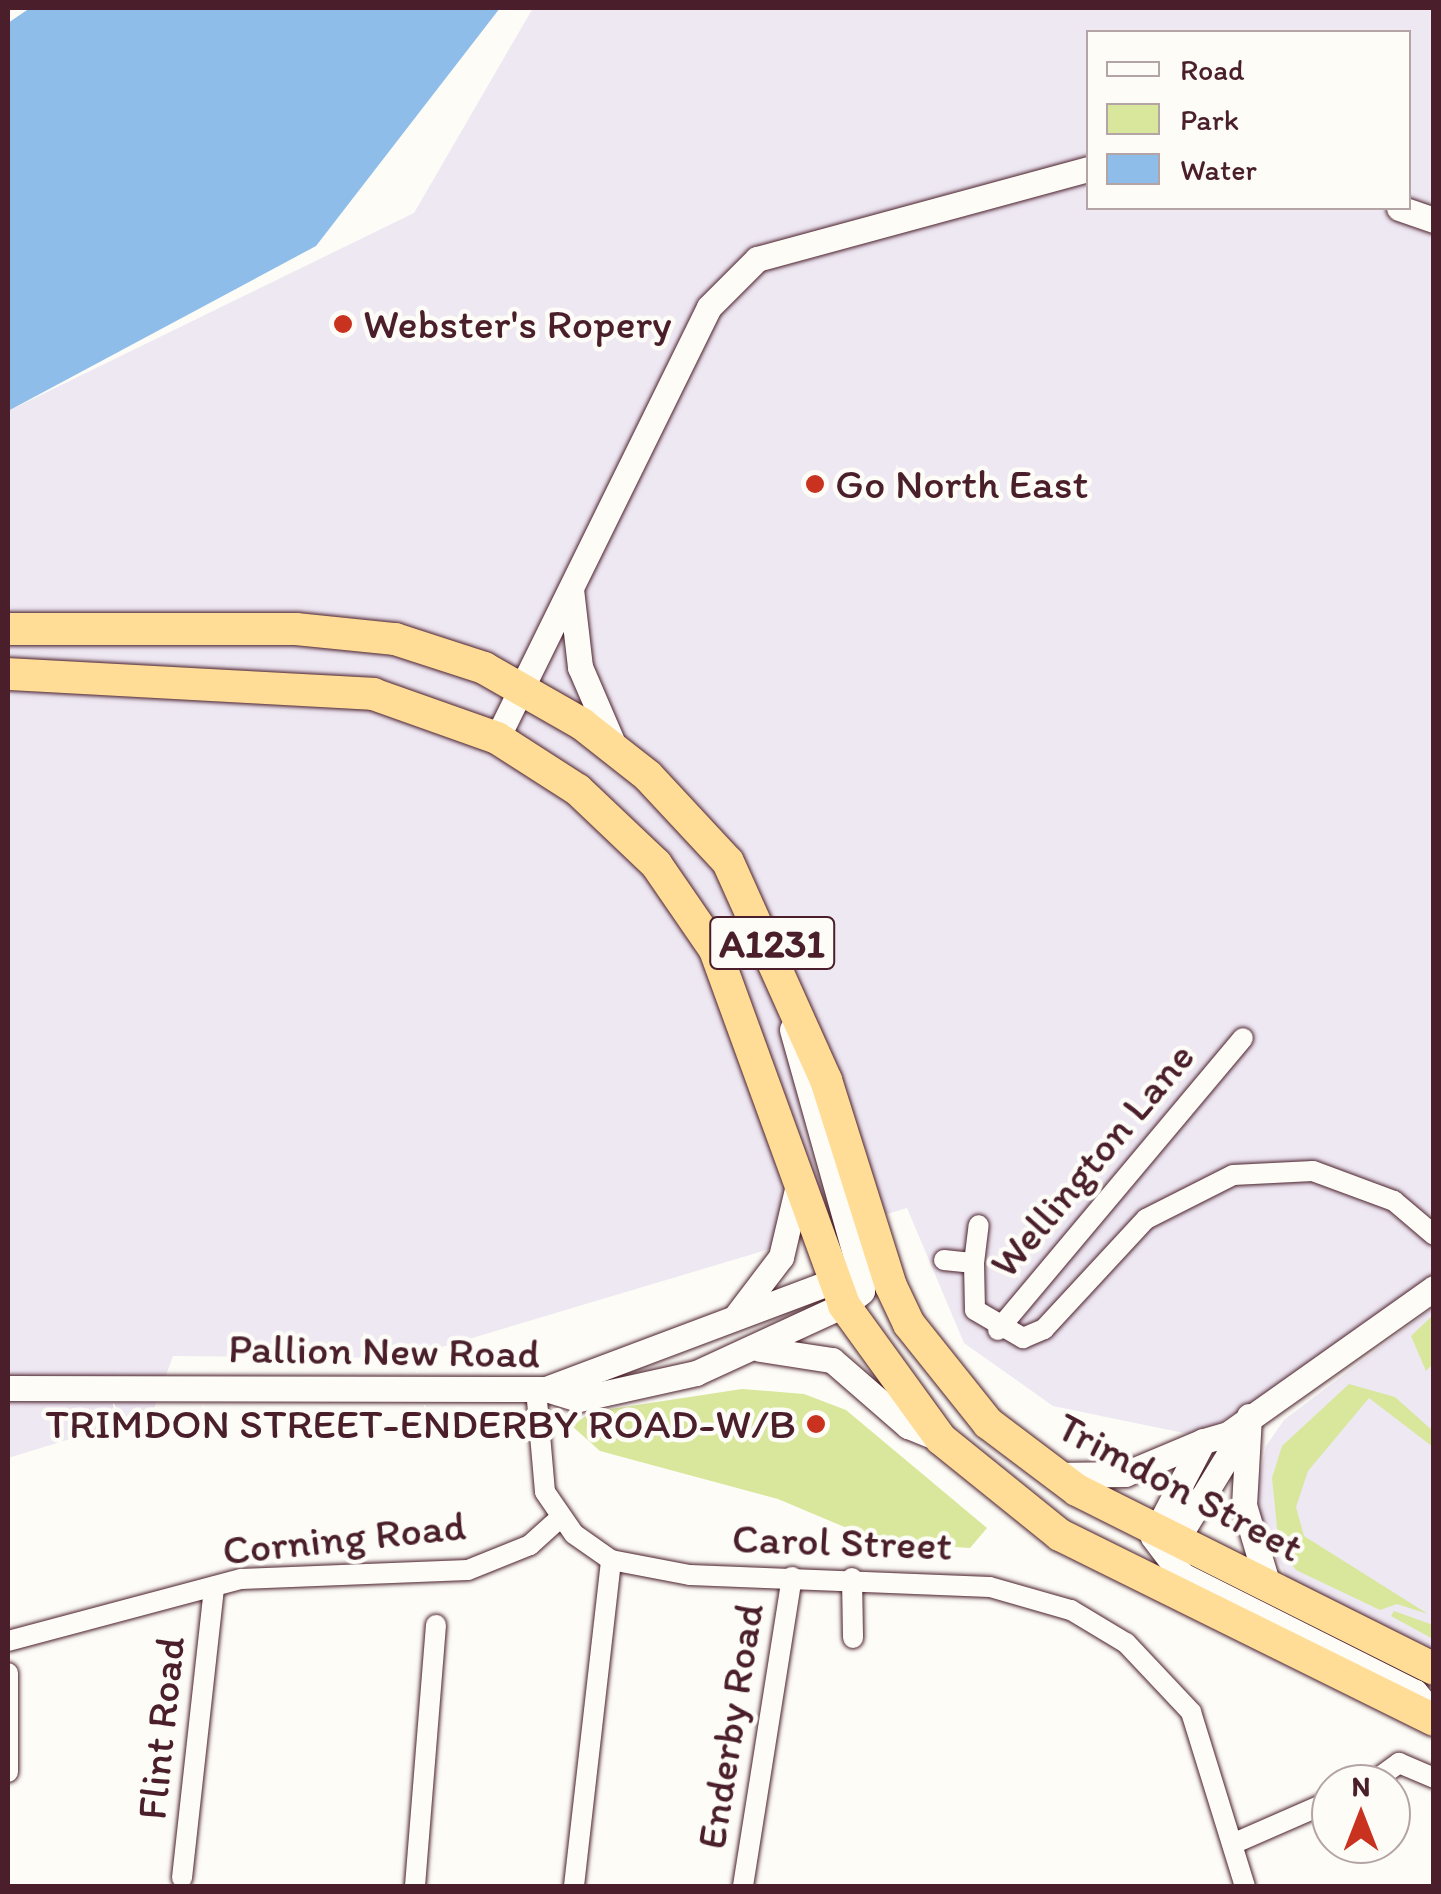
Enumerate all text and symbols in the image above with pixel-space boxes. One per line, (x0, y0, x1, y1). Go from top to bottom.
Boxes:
legend (1086, 30, 1411, 210)
text: Road (1180, 51, 1245, 88)
text: Park (1180, 101, 1239, 138)
text: Water (1180, 151, 1257, 188)
place label: Webster's Ropery (363, 299, 671, 349)
marker: Webster's Ropery (332, 313, 354, 335)
place label: Go North East (835, 459, 1088, 509)
marker: Go North East (804, 473, 826, 495)
road number: A1231 (707, 908, 837, 978)
street label: Wellington Lane (979, 1032, 1205, 1288)
street label: Pallion New Road (228, 1323, 540, 1379)
place label: TRIMDON STREET-ENDERBY ROAD-W/B (47, 1399, 796, 1449)
street label: Trimdon Street (1049, 1401, 1311, 1573)
marker: TRIMDON STREET-ENDERBY ROAD-W/B (805, 1413, 827, 1435)
street label: Corning Road (220, 1500, 468, 1576)
street label: Carol Street (732, 1513, 952, 1571)
street label: Enderby Road (686, 1600, 774, 1852)
street label: Flint Road (126, 1635, 196, 1821)
north arrow (1311, 1764, 1411, 1864)
text: N (1352, 1769, 1370, 1803)

